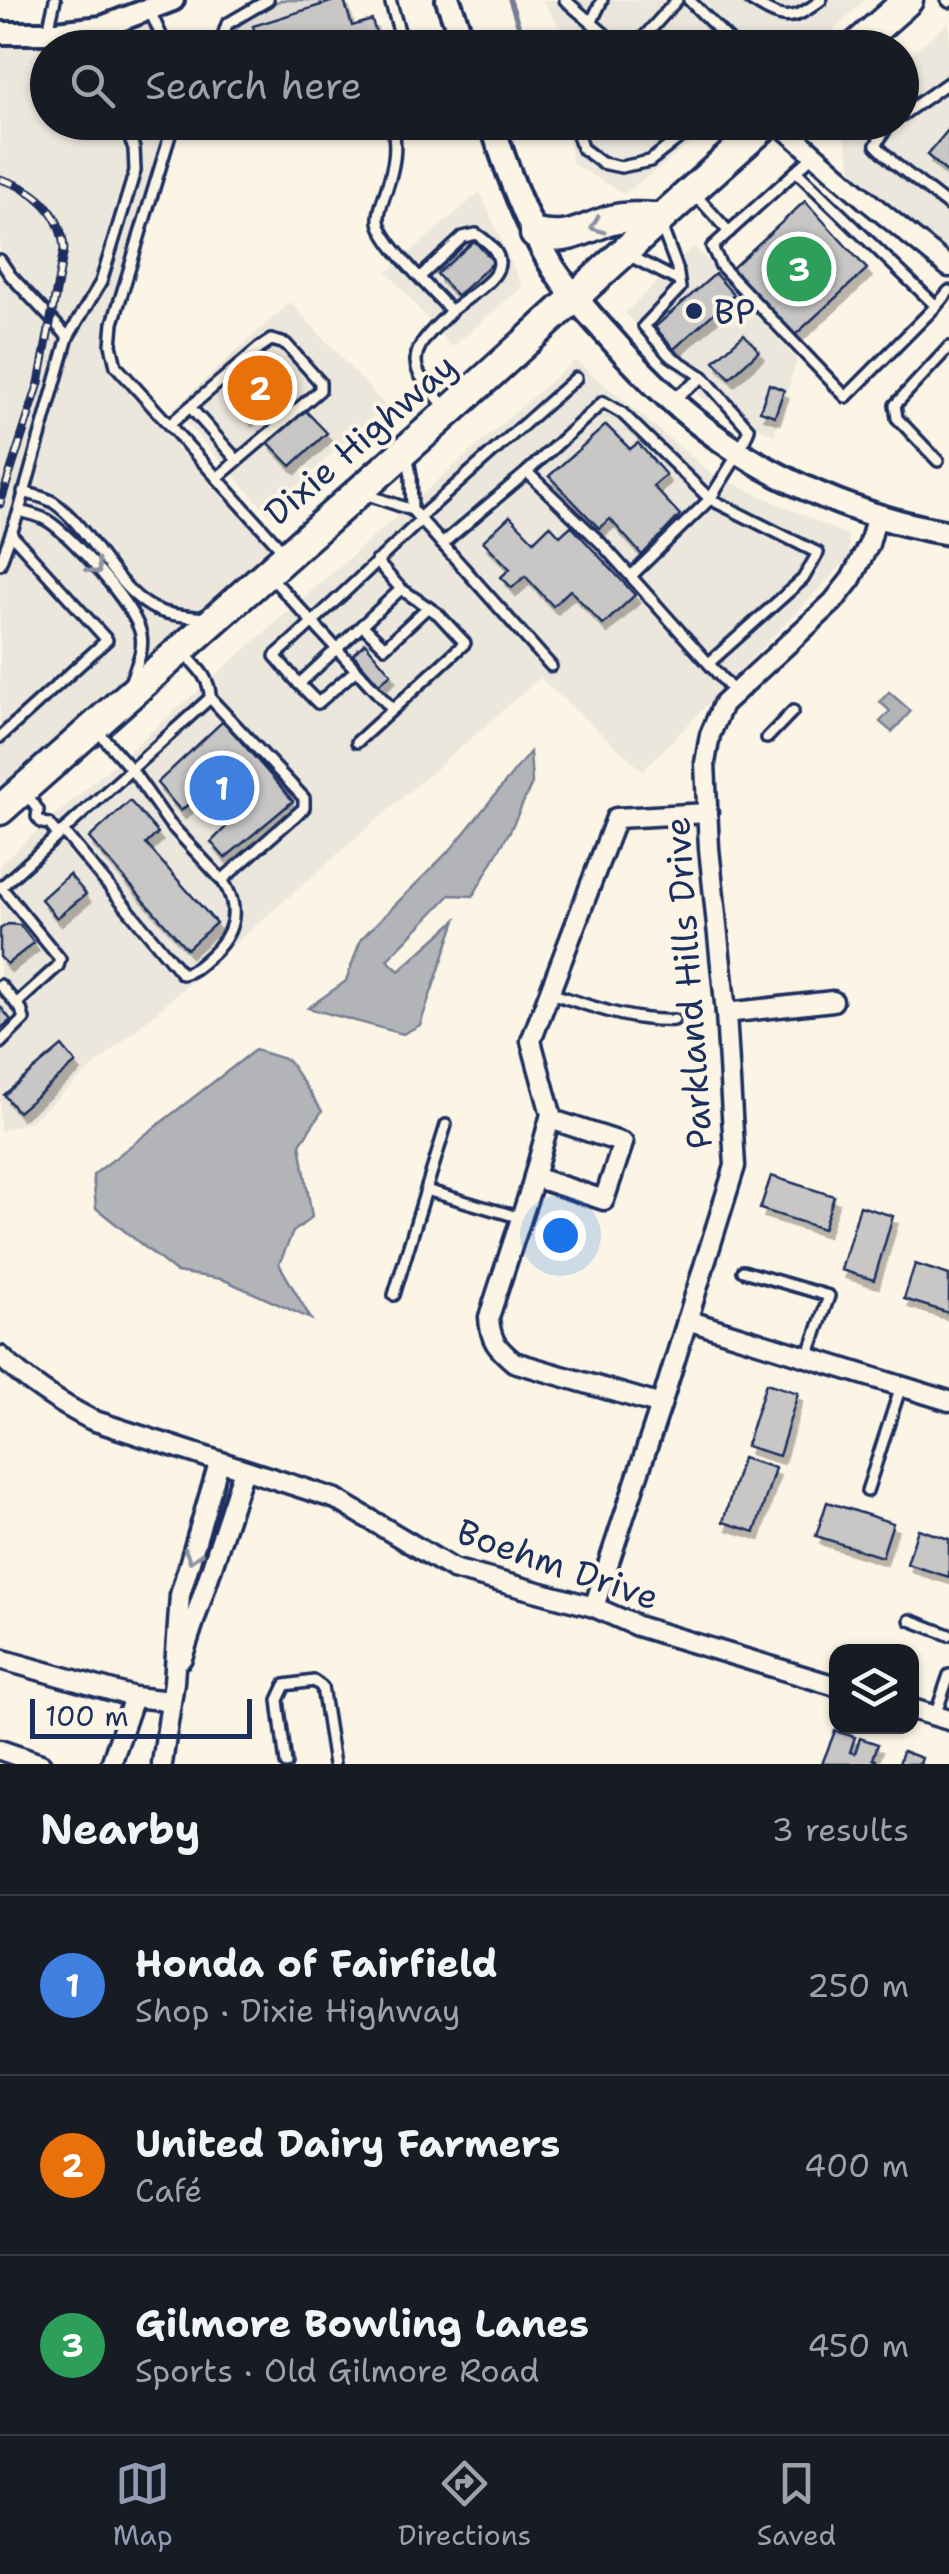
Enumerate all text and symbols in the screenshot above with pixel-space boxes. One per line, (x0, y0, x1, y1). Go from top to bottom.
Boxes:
search box (30, 30, 919, 140)
icon: search (65, 58, 120, 113)
text: Search here (145, 60, 362, 111)
one-way arrow (589, 215, 607, 235)
pin: 3 (766, 232, 832, 306)
place label: BP (714, 288, 755, 335)
marker: BP (683, 300, 705, 322)
street label: Dixie Highway (254, 342, 466, 536)
pin: 2 (228, 350, 292, 426)
one-way arrow (83, 556, 101, 574)
pin: 1 (190, 750, 254, 826)
street label: Parkland Hills Drive (653, 815, 723, 1151)
your location (535, 1210, 586, 1261)
street label: Boehm Drive (451, 1508, 665, 1620)
one-way arrow (182, 1547, 203, 1564)
map controls (829, 1644, 919, 1734)
button: layers (829, 1644, 919, 1734)
scale bar (30, 1694, 252, 1738)
text: 100 m (45, 1697, 129, 1735)
text: Nearby (40, 1801, 200, 1857)
text: 3 results (772, 1808, 909, 1851)
text: Honda of Fairfield (135, 1938, 498, 1989)
text: 1 (65, 1964, 80, 2007)
text: 250 m (807, 1964, 909, 2007)
text: Shop · Dixie Highway (135, 1989, 460, 2032)
text: United Dairy Farmers (135, 2118, 560, 2169)
text: 2 (61, 2144, 84, 2187)
text: 400 m (804, 2144, 909, 2187)
text: Café (135, 2169, 202, 2212)
text: Gilmore Bowling Lanes (135, 2298, 589, 2349)
text: 3 (61, 2324, 84, 2367)
text: 450 m (807, 2324, 909, 2367)
text: Sports · Old Gilmore Road (135, 2349, 540, 2392)
tab: Map (113, 2456, 173, 2554)
tab: Directions (398, 2456, 531, 2554)
tab: Saved (757, 2456, 836, 2554)

